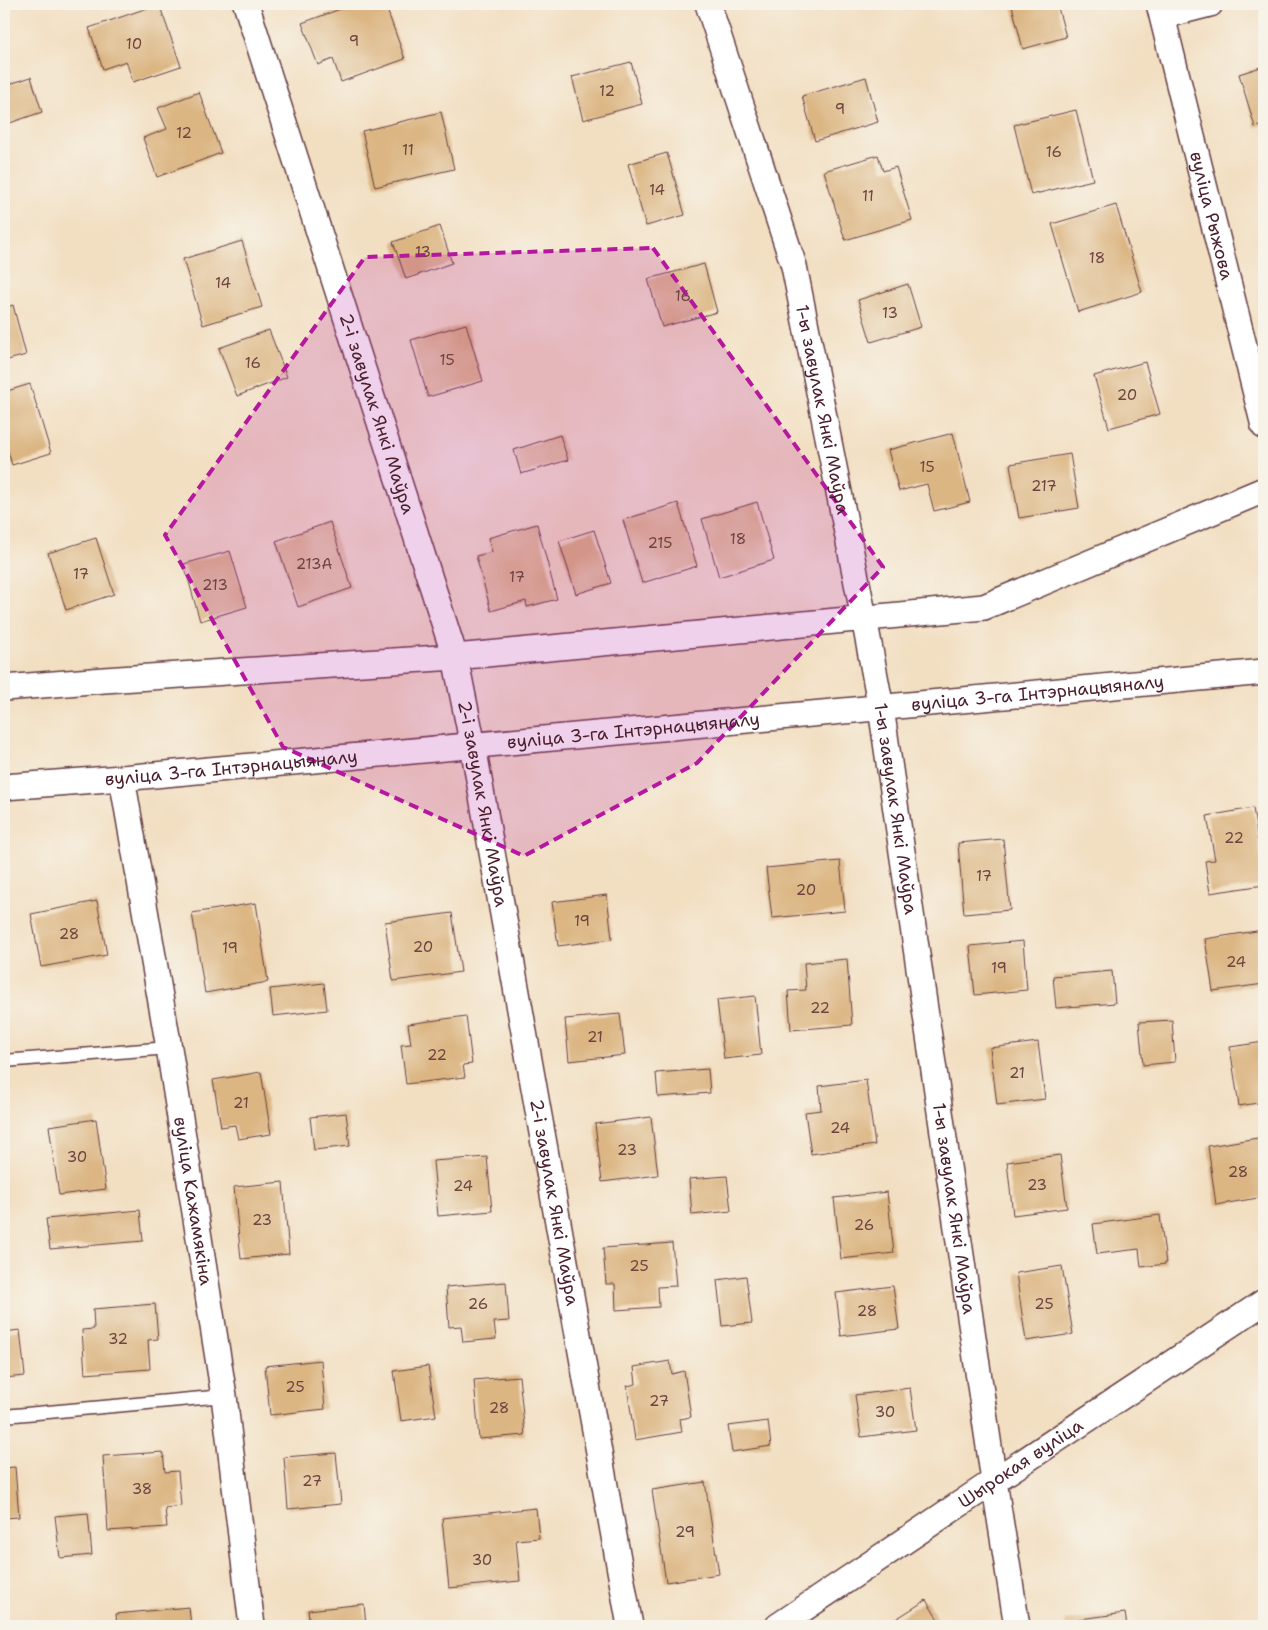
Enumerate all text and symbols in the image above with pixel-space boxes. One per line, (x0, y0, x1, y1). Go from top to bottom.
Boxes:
house number: 9 (349, 31, 359, 51)
house number: 10 (126, 34, 142, 54)
house number: 12 (599, 81, 615, 101)
house number: 9 (835, 99, 845, 119)
house number: 12 (176, 123, 192, 143)
house number: 11 (402, 140, 414, 160)
house number: 16 (1046, 142, 1062, 162)
street label: вуліца Рыжова (1184, 149, 1239, 282)
house number: 14 (649, 180, 665, 200)
house number: 11 (862, 186, 874, 206)
house number: 13 (415, 242, 431, 262)
house number: 18 (1089, 248, 1105, 268)
house number: 14 (215, 273, 231, 293)
house number: 16 (675, 286, 691, 306)
street label: 1-ы завулак Янкі Маўра (790, 303, 855, 516)
house number: 13 (882, 303, 898, 323)
street label: 2-і завулак Янкі Маўра (334, 310, 420, 517)
house number: 15 (439, 350, 455, 370)
house number: 16 (245, 353, 261, 373)
house number: 20 (1117, 385, 1137, 405)
house number: 15 (919, 457, 935, 477)
house number: 217 (1031, 476, 1057, 496)
house number: 18 (730, 529, 746, 549)
house number: 215 (648, 533, 672, 553)
house number: 213А (296, 554, 332, 574)
house number: 17 (73, 564, 89, 584)
house number: 17 (509, 567, 525, 587)
house number: 213 (202, 575, 228, 595)
street label: вуліца 3-га Інтэрнацыяналу (910, 669, 1165, 717)
street label: 2-і завулак Янкі Маўра (452, 698, 513, 909)
street label: 1-ы завулак Янкі Маўра (868, 701, 923, 916)
street label: вуліца 3-га Інтэрнацыяналу (506, 707, 761, 754)
street label: вуліца 3-га Інтэрнацыяналу (104, 744, 359, 791)
house number: 22 (1224, 828, 1244, 848)
house number: 17 (976, 866, 992, 886)
house number: 20 (796, 880, 816, 900)
house number: 19 (574, 911, 590, 931)
house number: 28 (59, 924, 79, 944)
house number: 20 (413, 937, 433, 957)
house number: 19 (222, 938, 238, 958)
house number: 24 (1226, 952, 1246, 972)
house number: 19 (991, 958, 1007, 978)
house number: 22 (810, 998, 830, 1018)
house number: 21 (587, 1027, 603, 1047)
house number: 22 (427, 1045, 447, 1065)
house number: 21 (1009, 1063, 1025, 1083)
house number: 21 (233, 1093, 249, 1113)
street label: 2-і завулак Янкі Маўра (524, 1097, 585, 1308)
street label: 1-ы завулак Янкі Маўра (927, 1101, 981, 1316)
street label: вуліца Кажамякіна (168, 1115, 218, 1287)
house number: 24 (830, 1118, 850, 1138)
house number: 23 (617, 1140, 637, 1160)
house number: 30 (67, 1147, 87, 1167)
house number: 28 (1228, 1162, 1248, 1182)
house number: 23 (1027, 1175, 1047, 1195)
house number: 24 (453, 1176, 473, 1196)
house number: 23 (252, 1210, 272, 1230)
house number: 26 (854, 1215, 874, 1235)
house number: 25 (629, 1256, 649, 1276)
house number: 26 (468, 1294, 488, 1314)
house number: 25 (1034, 1294, 1054, 1314)
house number: 28 (857, 1301, 877, 1321)
house number: 32 (108, 1329, 128, 1349)
house number: 25 (285, 1377, 305, 1397)
house number: 27 (649, 1391, 669, 1411)
house number: 28 (489, 1398, 509, 1418)
house number: 30 (875, 1402, 895, 1422)
street label: Шырокая вуліца (954, 1413, 1088, 1514)
house number: 27 (302, 1471, 322, 1491)
house number: 38 (132, 1479, 152, 1499)
house number: 29 (675, 1522, 695, 1542)
house number: 30 (472, 1550, 492, 1570)

